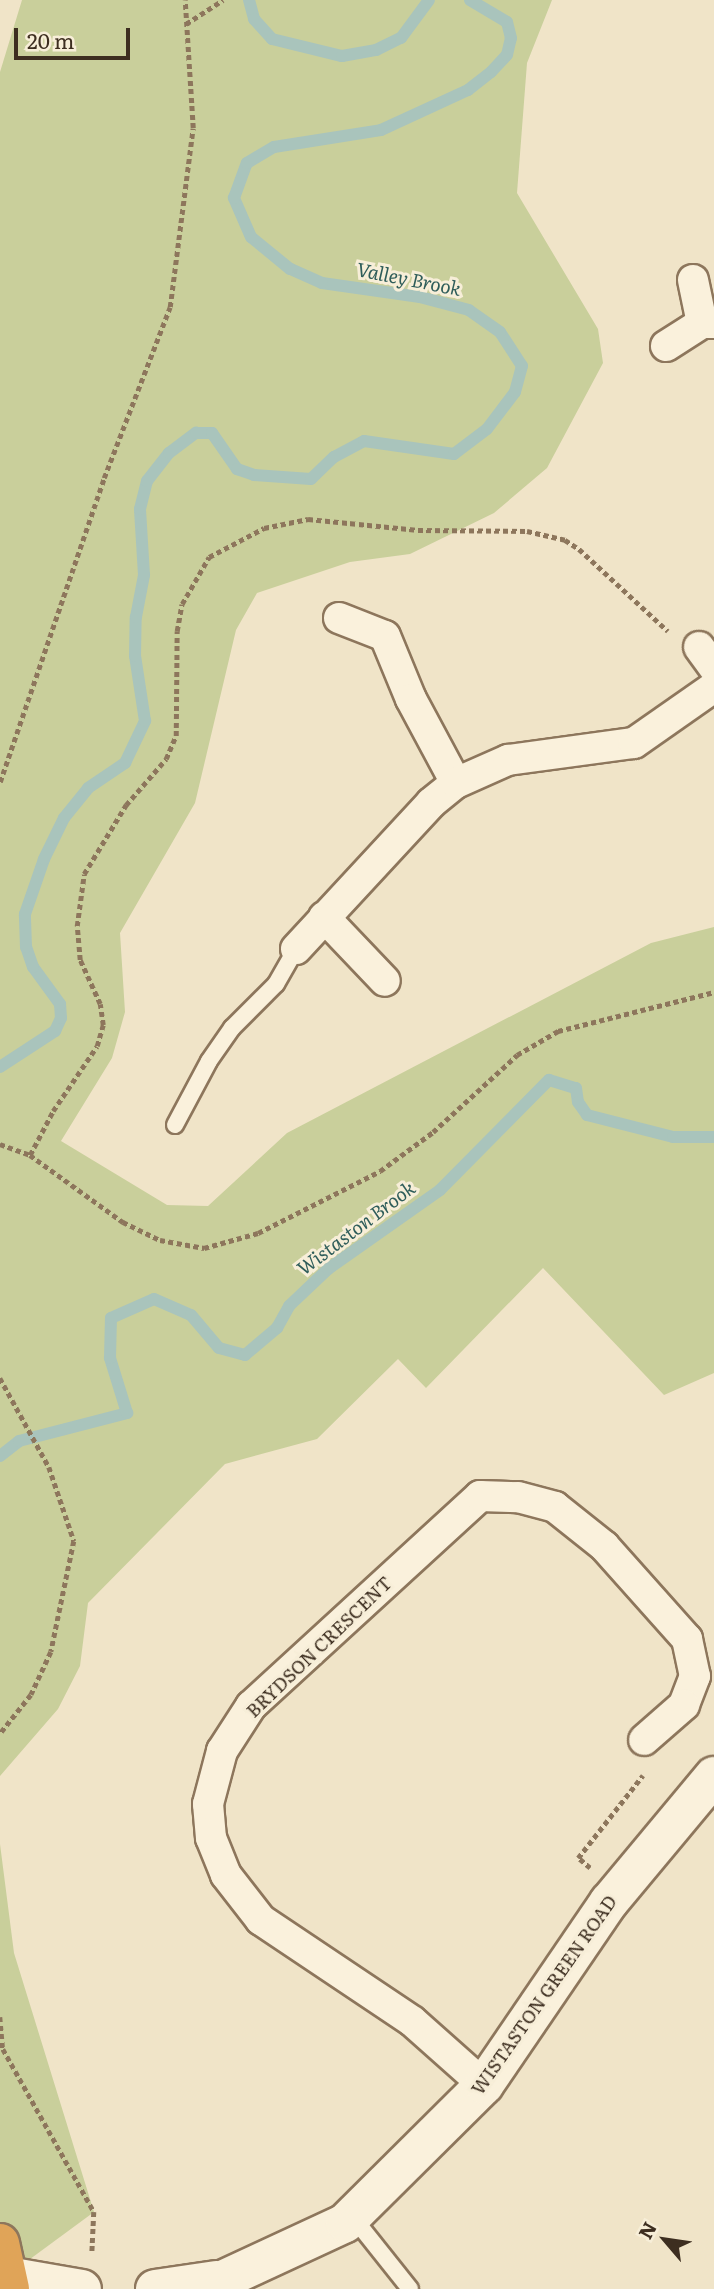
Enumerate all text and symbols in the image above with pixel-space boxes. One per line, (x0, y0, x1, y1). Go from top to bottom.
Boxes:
scale bar (18, 14, 133, 58)
text: 20 m (27, 24, 74, 55)
water label: Valley Brook (355, 258, 463, 300)
water label: Wistaston Brook (292, 1176, 420, 1280)
street label: BRYDSON CRESCENT (242, 1572, 396, 1722)
street label: WISTASTON GREEN ROAD (467, 1891, 621, 2099)
north arrow (630, 2205, 700, 2275)
text: N (631, 2216, 663, 2244)

